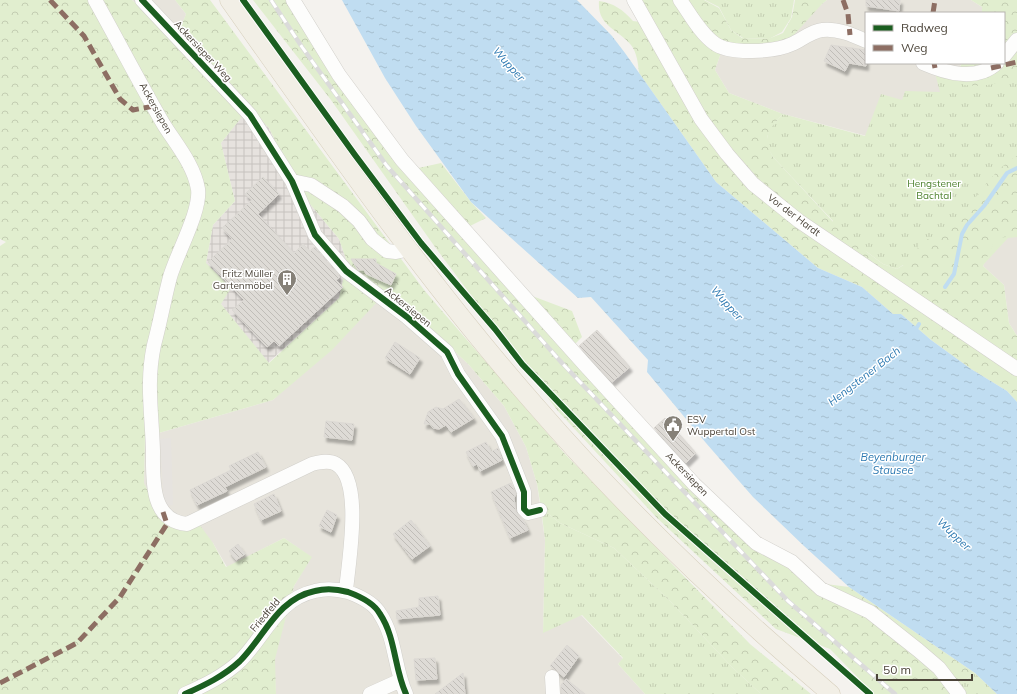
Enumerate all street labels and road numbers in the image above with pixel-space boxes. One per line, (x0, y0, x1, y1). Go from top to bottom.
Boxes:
street label: Ackersieper Weg (171, 18, 235, 84)
street label: Ackersiepen (137, 80, 175, 136)
street label: Vor der Hardt (765, 191, 823, 239)
street label: Ackersiepen (382, 284, 434, 330)
street label: Ackersiepen (663, 449, 711, 499)
street label: Friedfeld (247, 595, 283, 635)

